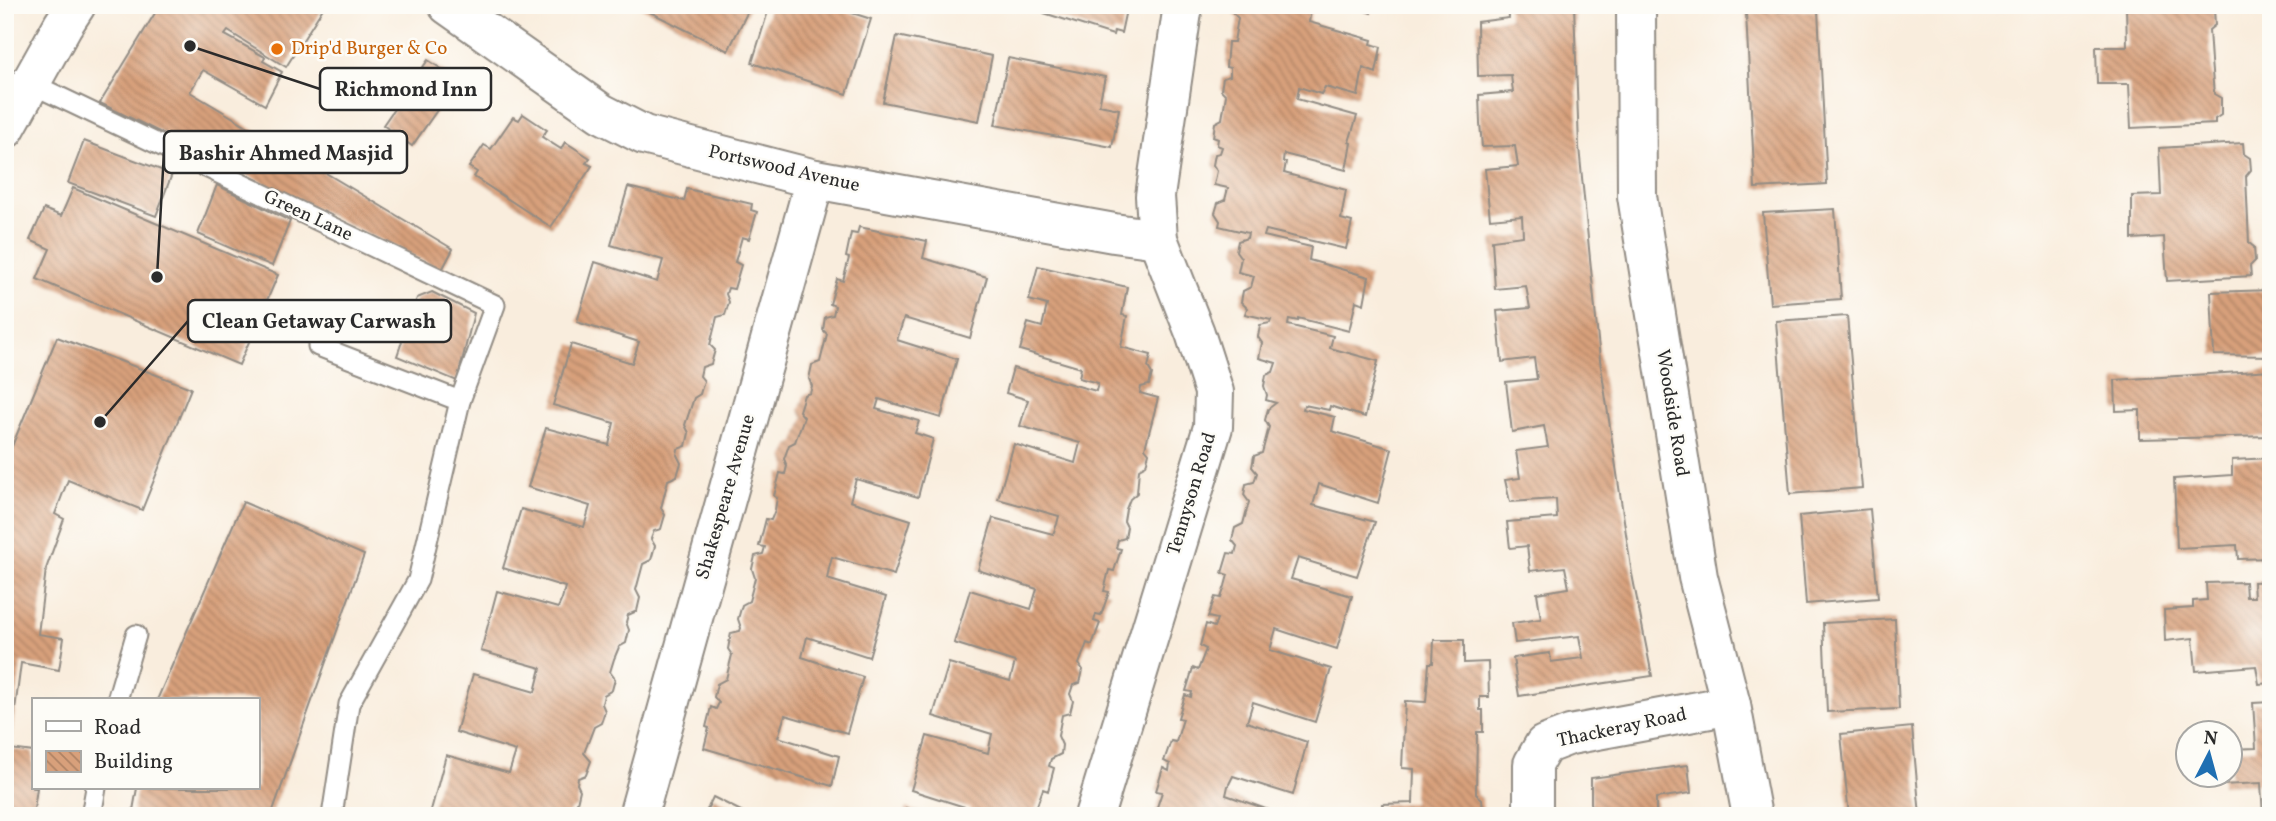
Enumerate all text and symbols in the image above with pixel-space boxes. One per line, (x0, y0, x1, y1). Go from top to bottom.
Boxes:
place label: Drip'd Burger & Co (291, 36, 447, 62)
marker: Drip'd Burger & Co (269, 41, 285, 57)
callout: Richmond Inn (320, 68, 491, 110)
text: Richmond Inn (334, 76, 478, 105)
callout: Bashir Ahmed Masjid (164, 131, 407, 173)
street label: Portswood Avenue (706, 139, 862, 199)
text: Bashir Ahmed Masjid (179, 140, 394, 169)
street label: Green Lane (259, 184, 357, 248)
callout: Clean Getaway Carwash (188, 300, 451, 342)
text: Clean Getaway Carwash (202, 308, 436, 337)
street label: Woodside Road (1649, 347, 1695, 479)
street label: Shakespeare Avenue (690, 411, 762, 583)
street label: Tennyson Road (1161, 429, 1223, 559)
legend (32, 698, 259, 790)
street label: Thackeray Road (1555, 702, 1689, 754)
text: Road (94, 714, 141, 743)
north arrow (2174, 720, 2244, 790)
text: N (2202, 725, 2219, 753)
text: Building (94, 748, 173, 777)

